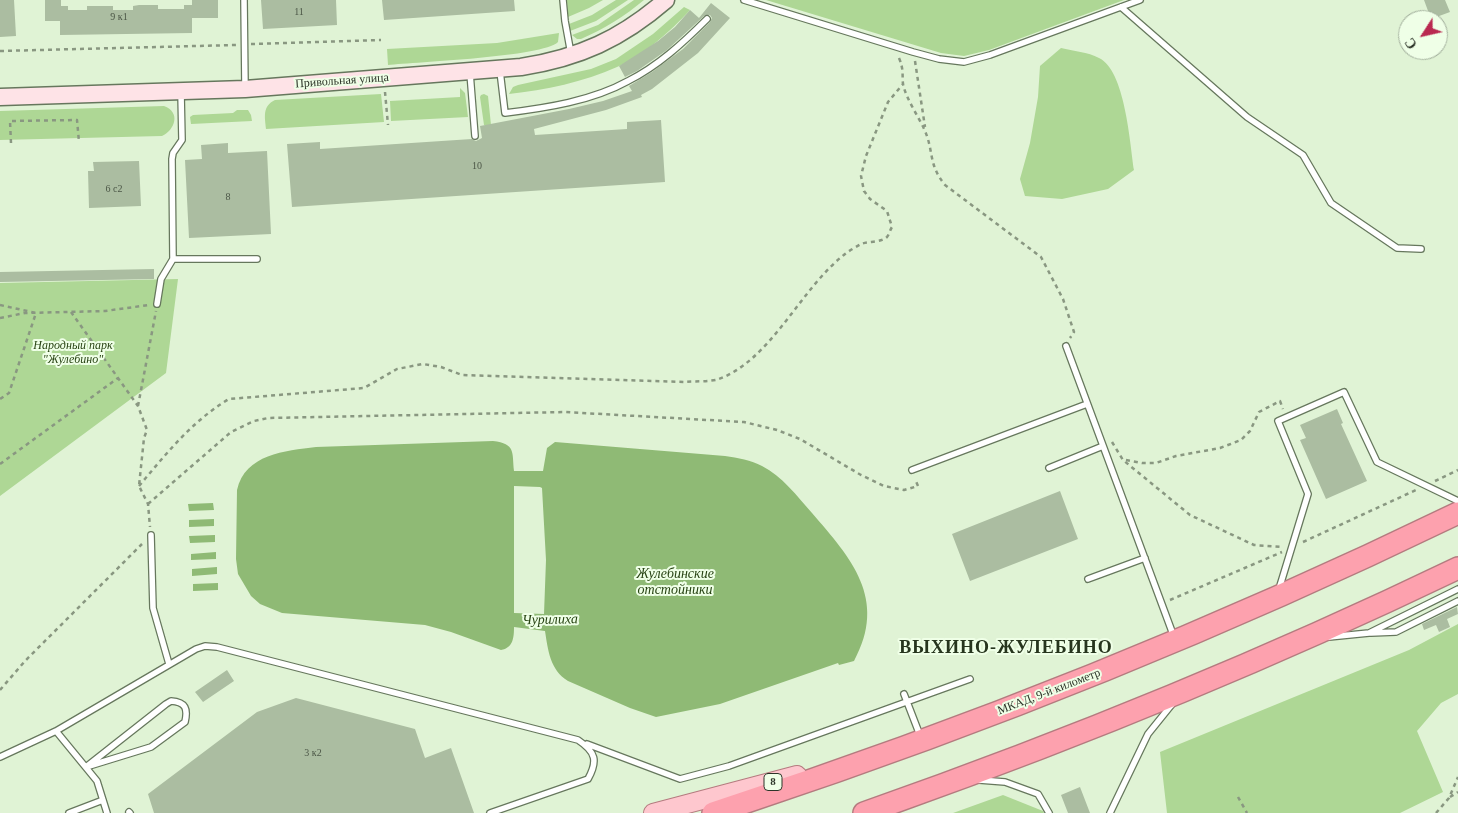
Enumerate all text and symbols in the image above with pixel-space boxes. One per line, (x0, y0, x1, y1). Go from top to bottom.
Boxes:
house number: 11 (294, 6, 304, 18)
north arrow (1398, 10, 1448, 60)
house number: 9 к1 (110, 11, 128, 23)
text: С (1402, 35, 1420, 52)
street label: Привольная улица (295, 71, 389, 91)
house number: 10 (472, 160, 482, 172)
house number: 6 с2 (106, 183, 122, 195)
house number: 8 (226, 191, 230, 203)
park label: Народный парк "Жулебино" (33, 339, 113, 367)
water label: Жулебинские отстойники (636, 566, 714, 598)
water label: Чурилиха (522, 611, 578, 629)
district label: ВЫХИНО-ЖУЛЕБИНО (897, 637, 1115, 659)
street label: МКАД, 9-й километр (995, 666, 1103, 718)
house number: 3 к2 (304, 747, 322, 759)
road number: 8 (764, 774, 782, 790)

